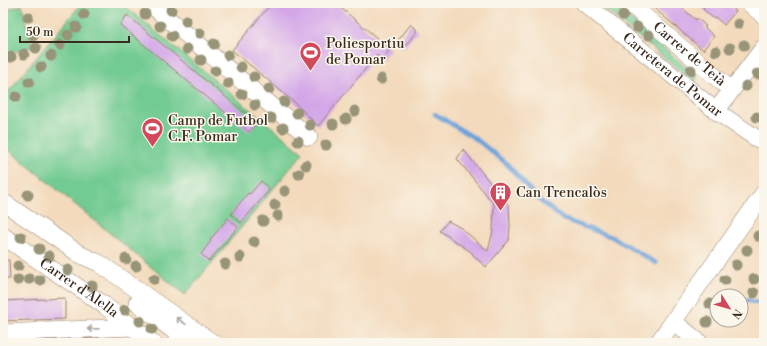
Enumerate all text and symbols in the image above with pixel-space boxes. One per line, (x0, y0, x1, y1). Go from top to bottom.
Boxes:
scale bar (20, 18, 129, 44)
street label: Carrer de Teià (649, 18, 730, 91)
text: 50 m (26, 25, 54, 40)
street label: Carretera de Pomar (619, 29, 725, 121)
place label: Poliesportiu de Pomar (326, 35, 404, 69)
sports icon: Poliesportiu de Pomar (298, 39, 324, 72)
place label: Camp de Futbol C.F. Pomar (168, 112, 268, 146)
sports icon: Camp de Futbol C.F. Pomar (140, 116, 166, 149)
building icon: Can Trencalòs (488, 180, 514, 213)
place label: Can Trencalòs (516, 184, 607, 202)
street label: Carrer d'Alella (36, 254, 123, 322)
north arrow (709, 288, 749, 328)
text: N (728, 306, 744, 321)
one-way arrow (176, 316, 187, 325)
one-way arrow (87, 325, 100, 333)

